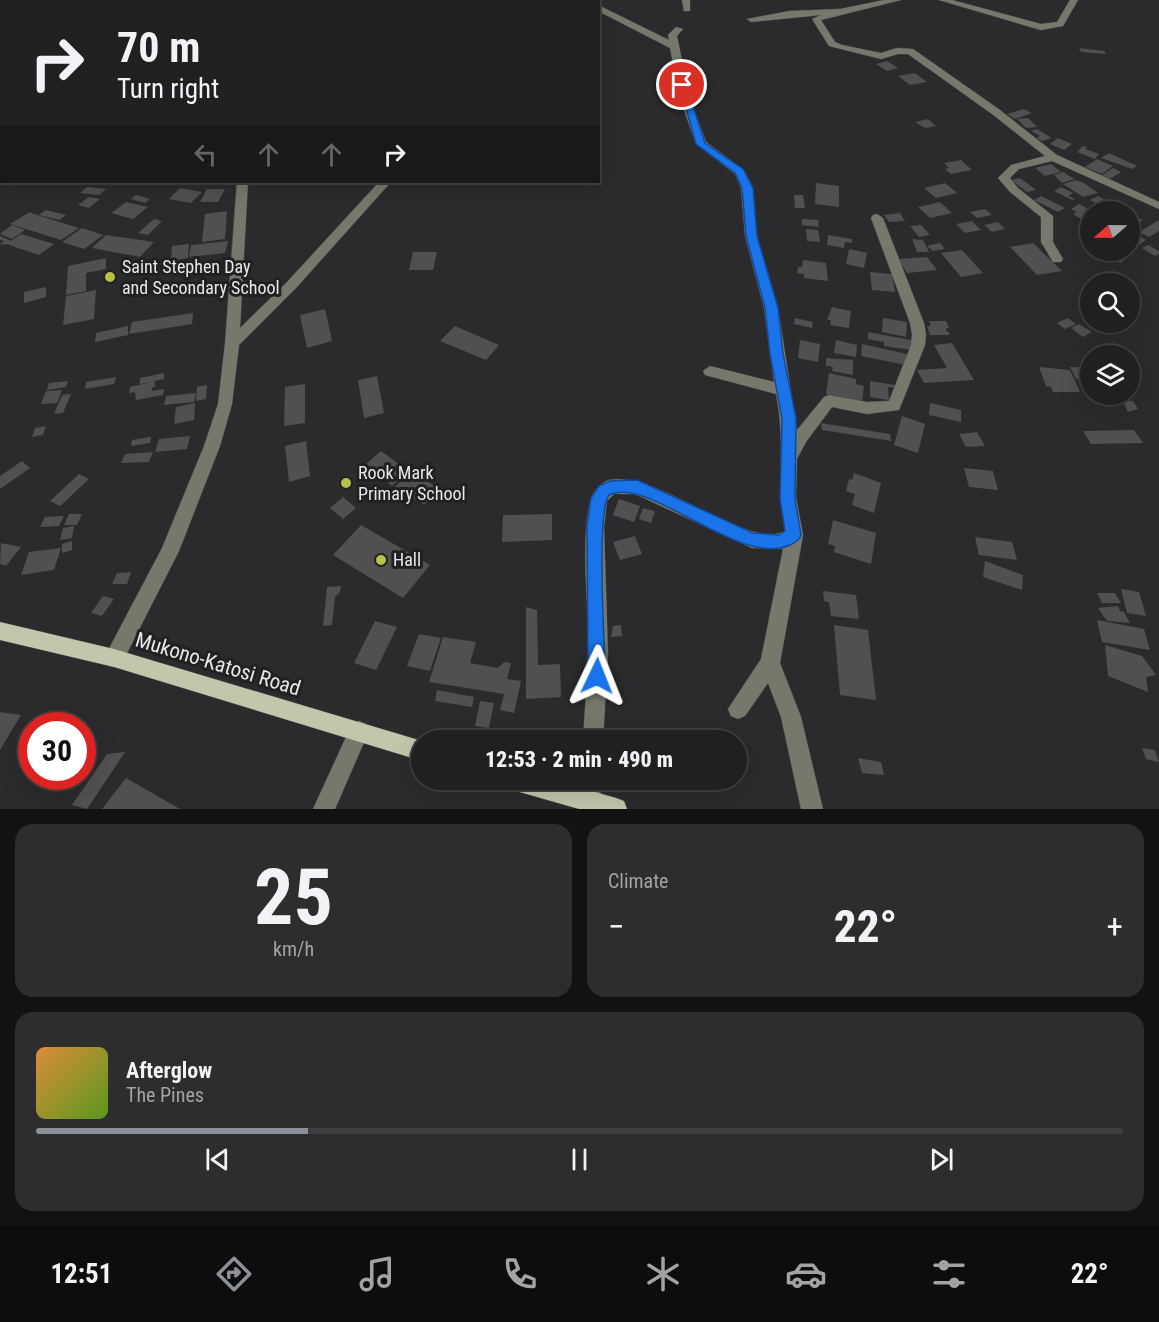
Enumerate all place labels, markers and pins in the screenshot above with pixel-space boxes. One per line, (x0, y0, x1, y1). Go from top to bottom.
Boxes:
pin (656, 59, 707, 110)
place label: Saint Stephen Day and Secondary School (122, 256, 280, 298)
marker: Saint Stephen Day and Secondary School (103, 270, 117, 284)
place label: Rook Mark Primary School (358, 462, 466, 504)
marker: Rook Mark Primary School (339, 476, 353, 490)
place label: Hall (393, 549, 421, 570)
marker: Hall (374, 553, 388, 567)

